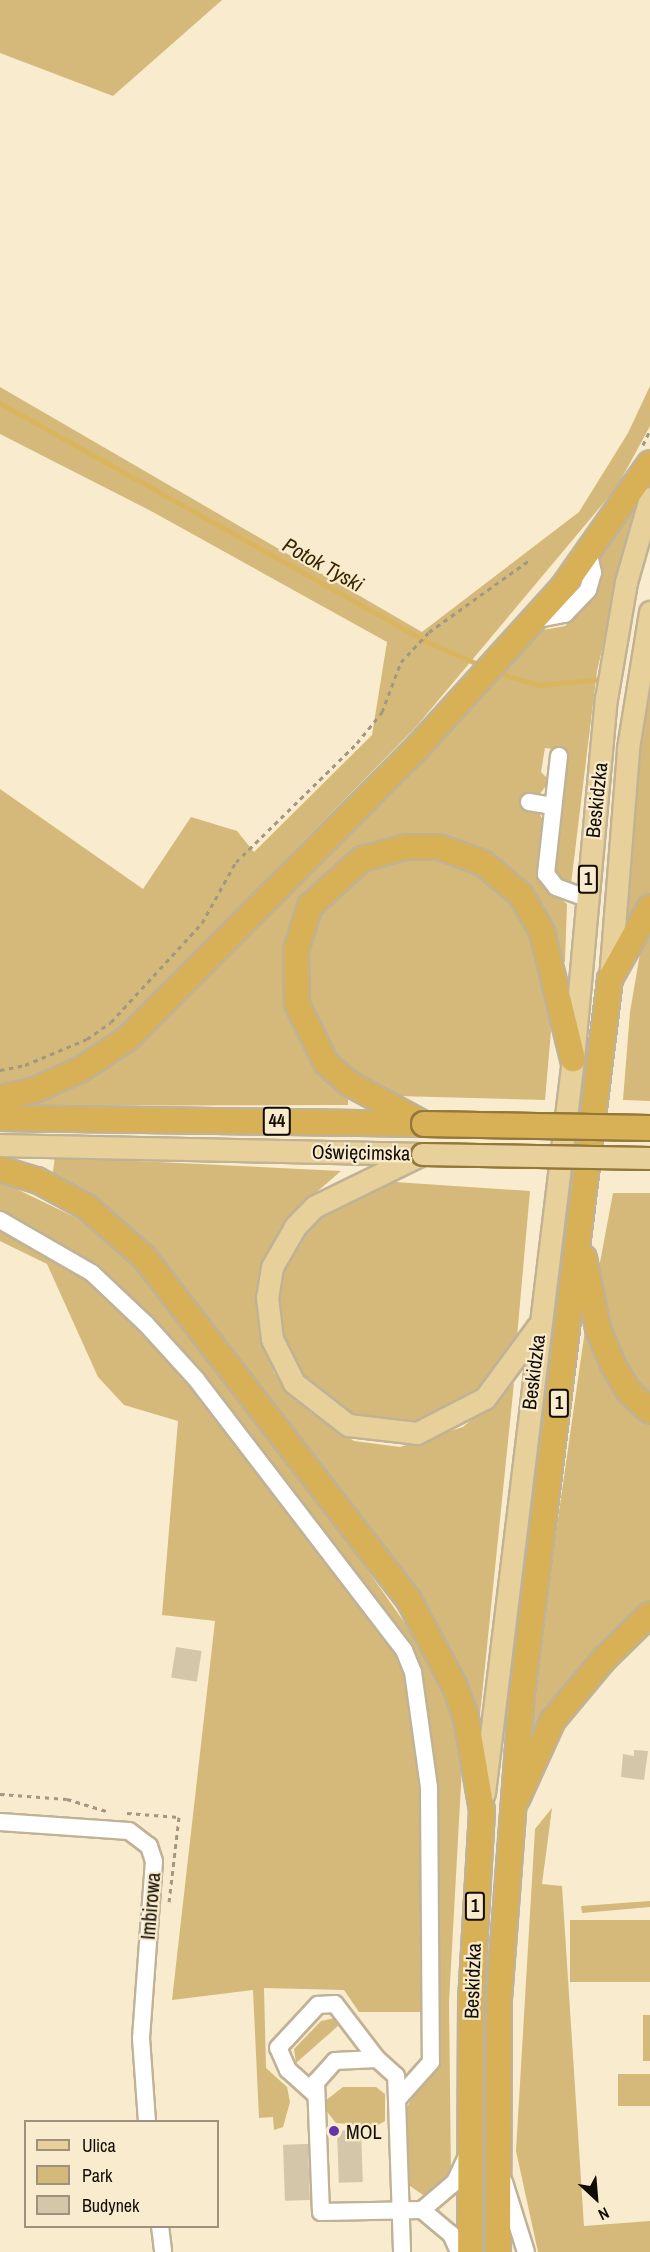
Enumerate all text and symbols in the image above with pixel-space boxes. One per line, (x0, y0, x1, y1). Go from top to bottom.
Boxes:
water label: Potok Tyski (278, 532, 368, 598)
street label: Beskidzka (580, 761, 612, 839)
road number: 1 (578, 864, 598, 894)
road number: 44 (262, 1106, 292, 1136)
street label: Oświęcimska (312, 1139, 410, 1165)
street label: Beskidzka (516, 1333, 550, 1411)
road number: 1 (548, 1388, 570, 1418)
street label: Imbirowa (135, 1871, 165, 1941)
road number: 1 (464, 1891, 486, 1921)
street label: Beskidzka (459, 1943, 485, 2019)
place label: MOL (346, 2119, 382, 2143)
legend (24, 2120, 219, 2228)
marker: MOL (327, 2124, 341, 2138)
text: Ulica (82, 2133, 116, 2158)
text: Park (82, 2163, 112, 2188)
north arrow (566, 2168, 626, 2228)
text: Budynek (82, 2193, 139, 2218)
text: N (595, 2202, 613, 2226)

